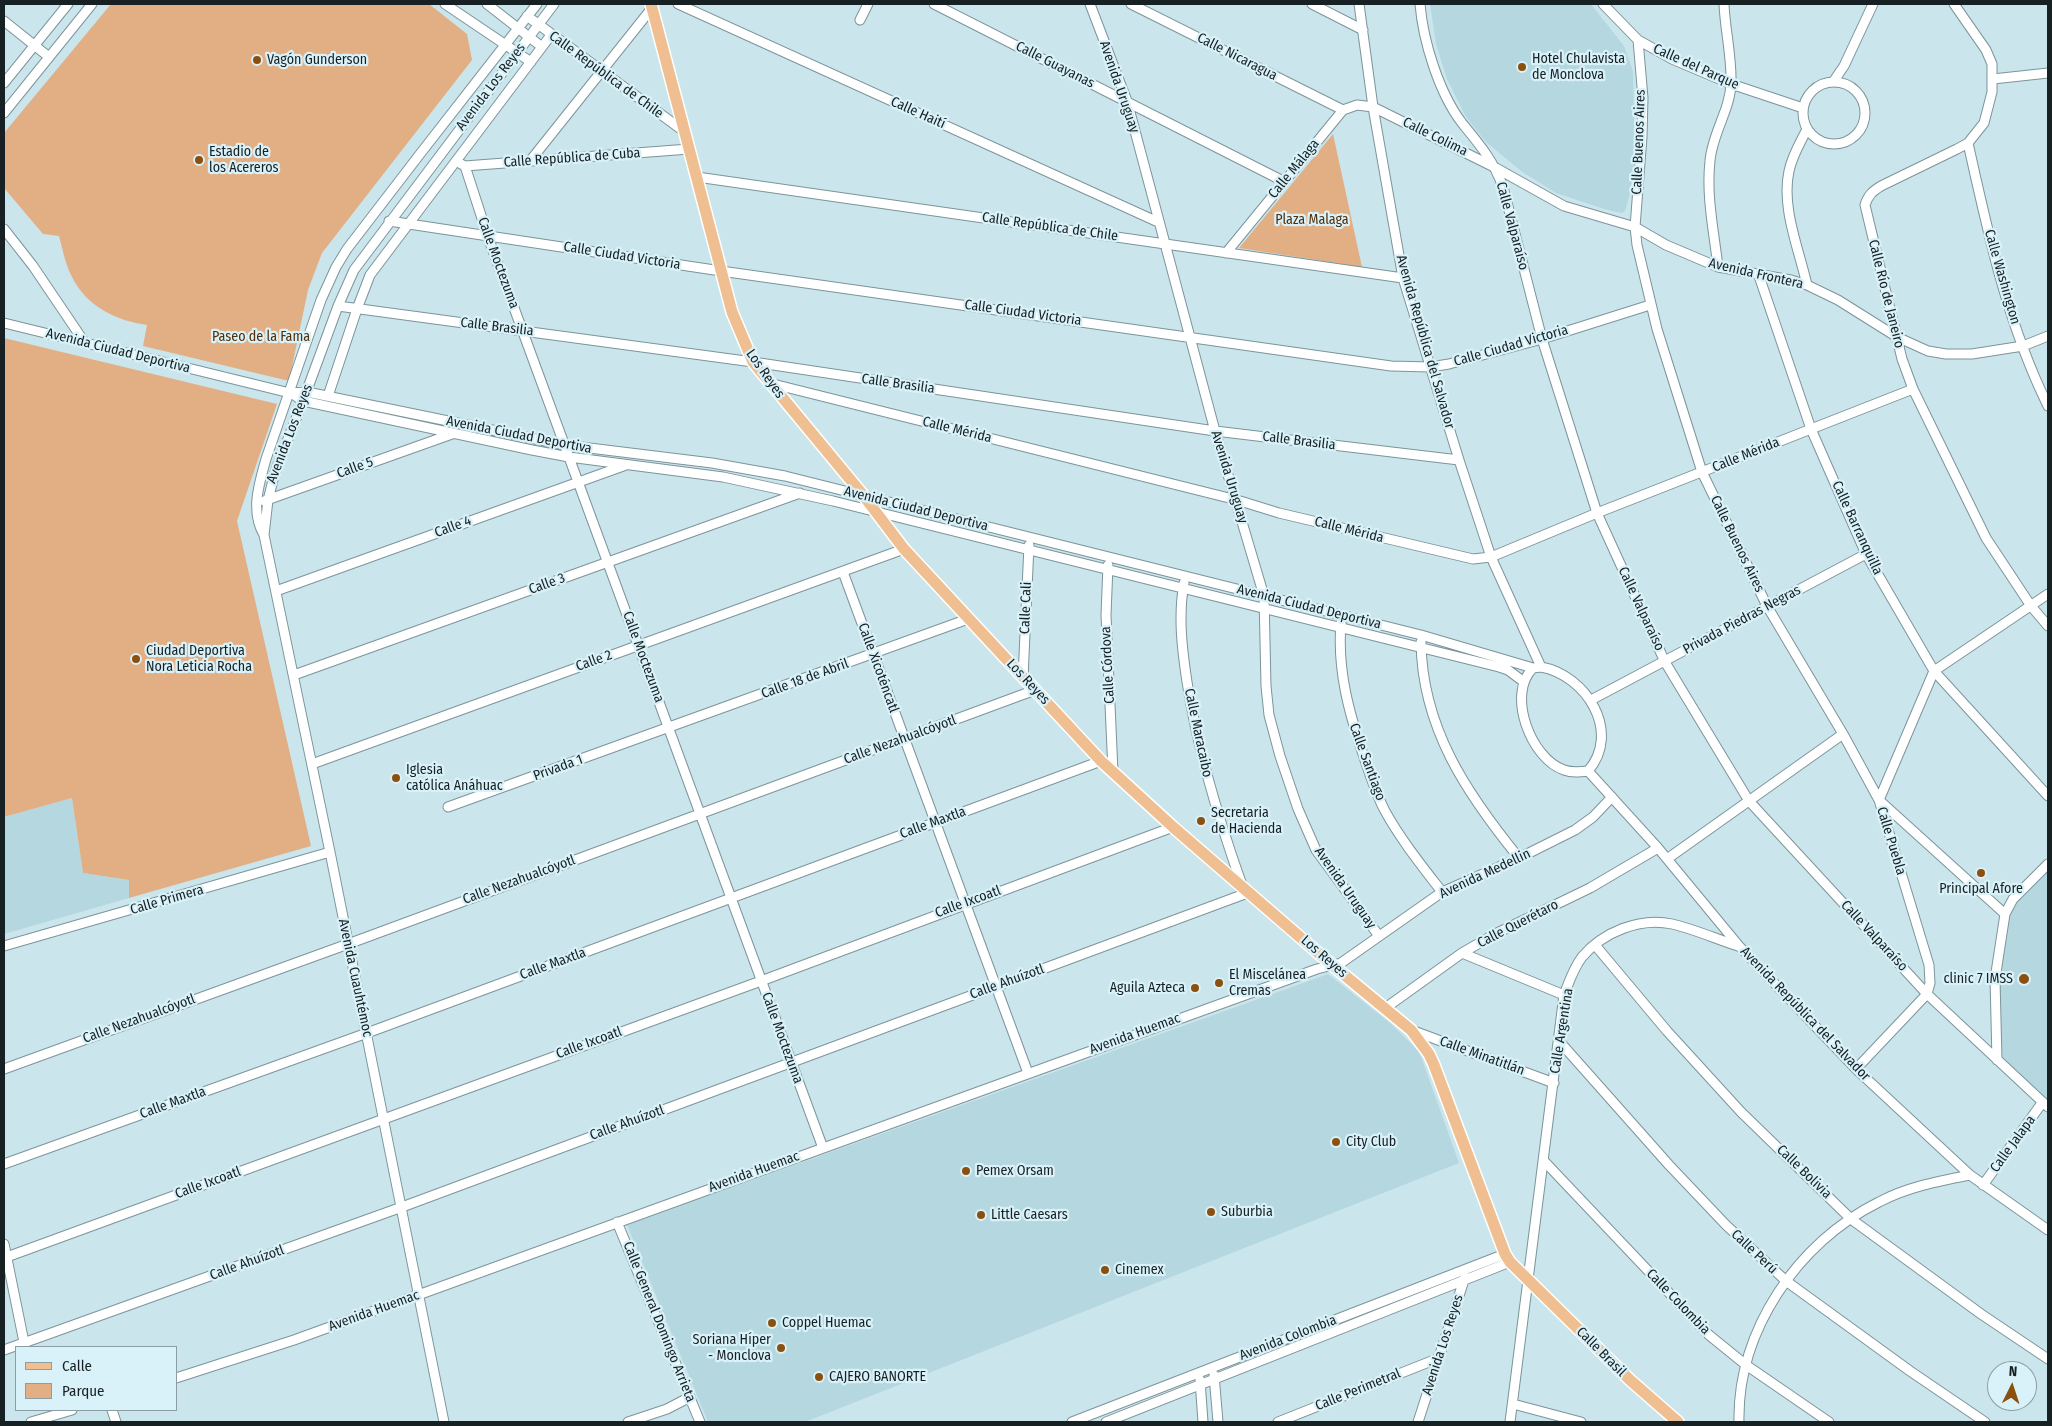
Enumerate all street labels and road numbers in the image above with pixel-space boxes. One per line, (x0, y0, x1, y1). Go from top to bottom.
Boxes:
street label: Calle República de Chile (546, 28, 666, 122)
street label: Calle Nicaragua (1194, 30, 1280, 84)
street label: Calle Guayanas (1013, 38, 1097, 92)
street label: Avenida Uruguay (1095, 39, 1143, 135)
street label: Avenida Los Reyes (453, 40, 529, 134)
street label: Calle del Parque (1650, 41, 1742, 93)
street label: Calle Buenos Aires (1629, 89, 1649, 195)
street label: Calle Haití (888, 93, 948, 133)
street label: Calle Colima (1400, 114, 1470, 160)
street label: Calle Málaga (1265, 136, 1323, 202)
street label: Calle República de Cuba (503, 145, 641, 171)
street label: Calle Valparaíso (1492, 180, 1532, 272)
street label: Calle República de Chile (981, 209, 1119, 245)
street label: Calle Moctezuma (474, 215, 522, 311)
street label: Calle Washington (1980, 228, 2024, 326)
street label: Calle Ciudad Victoria (562, 238, 682, 274)
street label: Calle Río de Janeiro (1864, 238, 1908, 350)
street label: Avenida República del Salvador (1392, 253, 1458, 431)
street label: Avenida Frontera (1707, 255, 1805, 293)
street label: Calle Ciudad Victoria (963, 296, 1083, 330)
street label: Calle Brasilia (459, 314, 535, 340)
street label: Calle Ciudad Victoria (1452, 322, 1570, 370)
street label: Avenida Ciudad Deportiva (44, 325, 192, 377)
street label: Los Reyes (742, 346, 788, 402)
street label: Calle Brasilia (860, 371, 936, 397)
street label: Avenida Los Reyes (263, 382, 317, 486)
street label: Avenida Ciudad Deportiva (445, 413, 593, 457)
street label: Calle Mérida (921, 413, 993, 447)
street label: Calle Brasilia (1261, 428, 1337, 454)
street label: Avenida Uruguay (1207, 429, 1251, 525)
street label: Calle Mérida (1710, 434, 1782, 476)
street label: Calle 5 (334, 454, 376, 482)
street label: Calle Barranquilla (1828, 478, 1886, 578)
street label: Avenida Ciudad Deportiva (842, 483, 990, 535)
street label: Calle Buenos Aires (1706, 493, 1768, 595)
street label: Calle 4 (432, 513, 474, 541)
street label: Calle Mérida (1313, 513, 1385, 547)
street label: Calle Valparaíso (1614, 564, 1668, 654)
street label: Calle 3 (526, 570, 568, 598)
street label: Avenida Ciudad Deportiva (1235, 581, 1383, 633)
street label: Calle Cali (1017, 582, 1035, 634)
street label: Privada Piedras Negras (1680, 582, 1804, 658)
street label: Calle Moctezuma (619, 609, 667, 705)
street label: Calle Xicoténcatl (854, 621, 902, 715)
street label: Calle Córdova (1098, 626, 1118, 704)
street label: Calle 2 (574, 647, 614, 675)
street label: Calle 18 de Abril (759, 655, 851, 703)
street label: Los Reyes (1003, 656, 1053, 708)
street label: Calle Maracaibo (1180, 687, 1216, 779)
street label: Calle Nezahualcóyotl (841, 712, 959, 768)
street label: Calle Santiago (1345, 721, 1389, 803)
street label: Privada 1 (531, 751, 585, 785)
street label: Calle Maxtla (898, 803, 968, 843)
street label: Calle Puebla (1873, 805, 1909, 877)
street label: Avenida Uruguay (1311, 844, 1379, 932)
street label: Avenida Medellin (1437, 846, 1533, 902)
street label: Calle Nezahualcóyotl (460, 852, 578, 908)
street label: Calle Primera (128, 881, 206, 919)
street label: Calle Ixcoatl (933, 882, 1003, 922)
street label: Calle Querétaro (1475, 896, 1561, 952)
street label: Calle Valparaíso (1837, 897, 1911, 975)
street label: Avenida Cuauhtémoc (334, 917, 376, 1039)
street label: Los Reyes (1297, 932, 1351, 982)
street label: Avenida República del Salvador (1736, 943, 1874, 1085)
street label: Calle Maxtla (518, 944, 588, 984)
street label: Calle Ahuízotl (968, 961, 1046, 1003)
street label: Calle Argentina (1547, 987, 1577, 1075)
street label: Calle Moctezuma (758, 990, 806, 1086)
street label: Calle Nezahualcóyotl (80, 991, 198, 1047)
street label: Avenida Huemac (1087, 1010, 1183, 1058)
street label: Calle Ixcoatl (554, 1023, 624, 1063)
street label: Calle Minatitlán (1437, 1033, 1527, 1079)
street label: Calle Maxtla (138, 1083, 208, 1123)
street label: Calle Ahuízotl (588, 1102, 666, 1144)
street label: Calle Jalapa (1987, 1112, 2039, 1176)
street label: Calle Bolivia (1773, 1142, 1835, 1202)
street label: Avenida Huemac (706, 1148, 802, 1196)
street label: Calle Ixcoatl (173, 1163, 243, 1203)
street label: Calle Perú (1727, 1226, 1781, 1278)
street label: Calle General Domingo Arrieta (619, 1239, 699, 1405)
street label: Calle Ahuízotl (208, 1242, 286, 1284)
street label: Calle Colombia (1642, 1266, 1714, 1338)
street label: Avenida Huemac (326, 1287, 422, 1335)
street label: Avenida Los Reyes (1419, 1293, 1467, 1397)
street label: Avenida Colombia (1237, 1312, 1339, 1364)
street label: Calle Brasil (1573, 1324, 1629, 1380)
street label: Calle Perimetral (1313, 1365, 1403, 1415)

